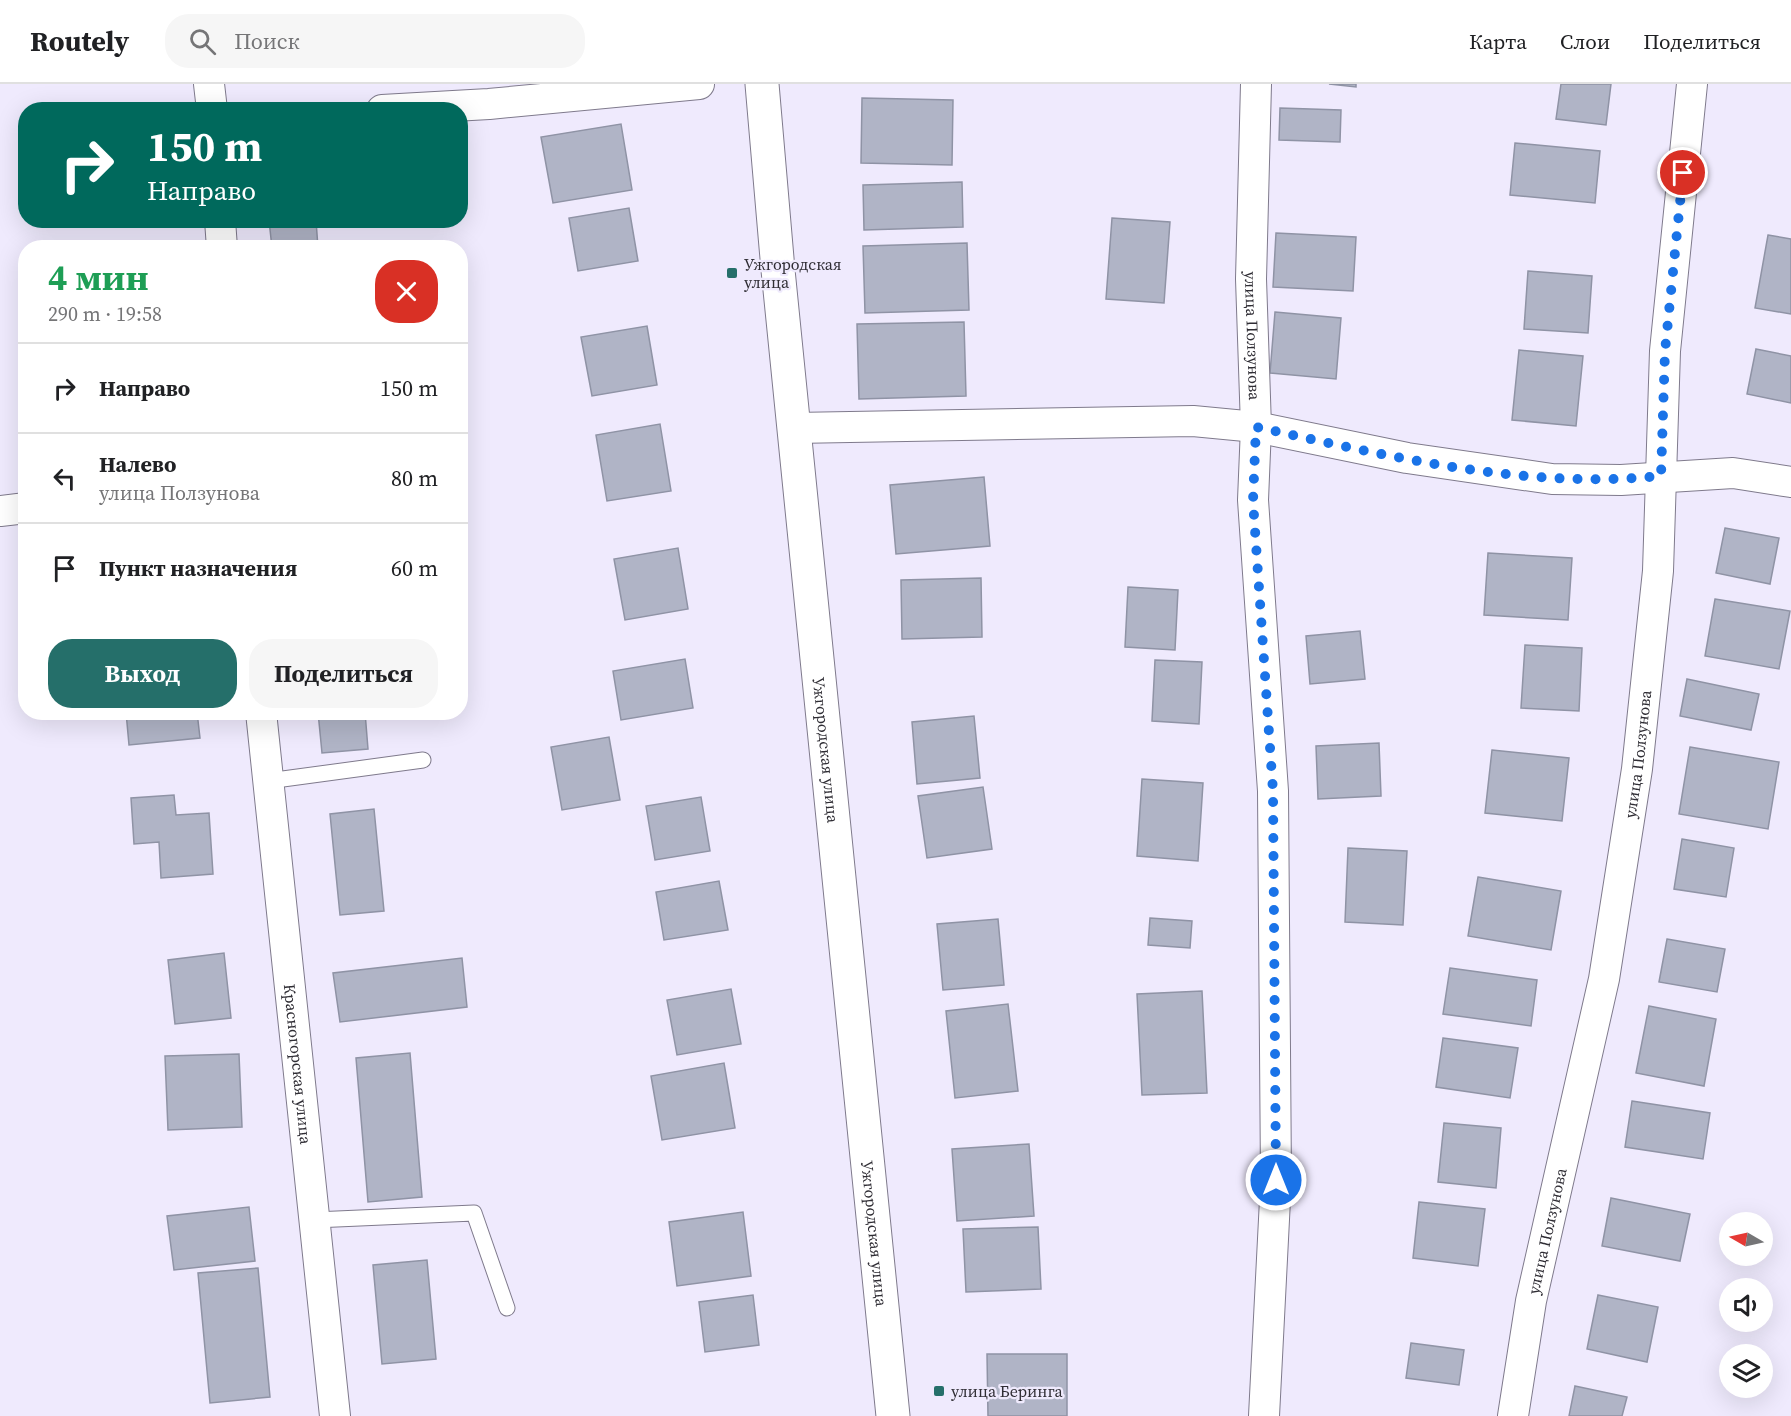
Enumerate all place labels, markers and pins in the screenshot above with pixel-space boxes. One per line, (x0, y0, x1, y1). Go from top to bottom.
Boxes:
pin (1657, 147, 1708, 198)
place label: Ужгородская улица (744, 253, 841, 293)
marker: Ужгородская улица (725, 266, 739, 280)
place label: улица Беринга (951, 1380, 1064, 1402)
marker: улица Беринга (932, 1384, 946, 1398)

